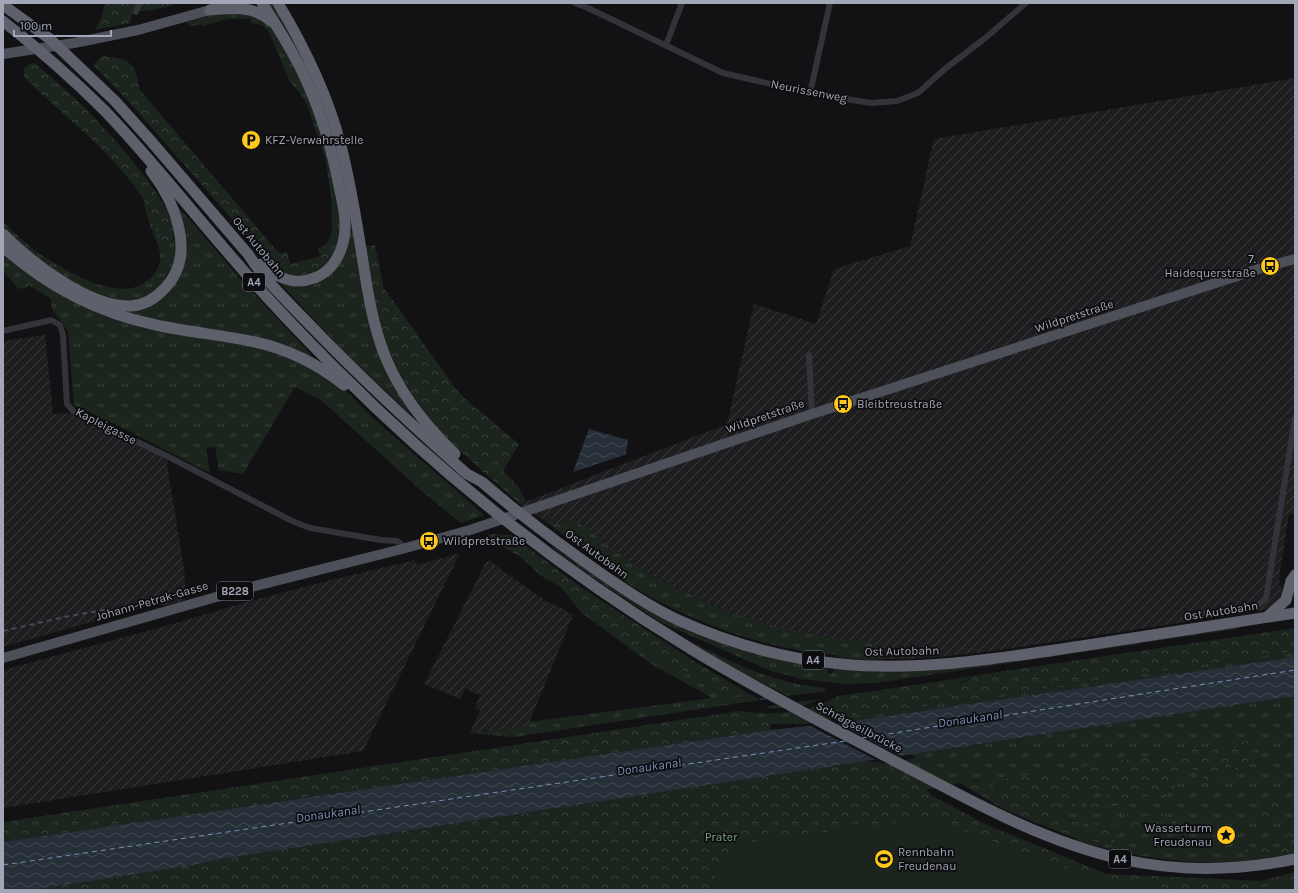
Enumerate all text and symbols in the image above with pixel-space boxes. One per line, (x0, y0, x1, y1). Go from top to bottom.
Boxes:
scale bar (14, 12, 111, 38)
text: 100 m (20, 19, 52, 33)
street label: Neurissenweg (770, 77, 848, 105)
parking icon: KFZ-Verwahrstelle (240, 129, 262, 151)
place label: KFZ-Verwahrstelle (265, 133, 363, 147)
street label: Ost Autobahn (230, 214, 288, 280)
place label: 7. Haidequerstraße (1164, 252, 1256, 280)
bus stop icon: 7. Haidequerstraße (1259, 255, 1281, 277)
road number: A4 (243, 273, 265, 291)
street label: Wildpretstraße (1033, 297, 1115, 335)
bus stop icon: Bleibtreustraße (832, 393, 854, 415)
street label: Wildpretstraße (724, 396, 806, 436)
place label: Bleibtreustraße (857, 397, 942, 411)
street label: Kapleigasse (73, 405, 139, 447)
street label: Ost Autobahn (563, 526, 631, 582)
bus stop icon: Wildpretstraße (418, 530, 440, 552)
place label: Wildpretstraße (443, 534, 525, 548)
street label: Johann-Petrak-Gasse (94, 578, 210, 624)
road number: B228 (217, 582, 253, 600)
street label: Ost Autobahn (1183, 598, 1259, 624)
street label: Ost Autobahn (864, 643, 940, 659)
road number: A4 (802, 651, 824, 669)
street label: Schrägseilbrücke (813, 698, 905, 756)
water label: Donaukanal (937, 707, 1003, 730)
water label: Donaukanal (616, 755, 682, 778)
water label: Donaukanal (295, 802, 361, 825)
place label: Wasserturm Freudenau (1145, 821, 1212, 849)
place icon: Wasserturm Freudenau (1215, 824, 1237, 846)
park label: Prater (705, 830, 738, 844)
place label: Rennbahn Freudenau (898, 845, 956, 873)
sports icon: Rennbahn Freudenau (873, 848, 895, 870)
road number: A4 (1109, 850, 1131, 868)

